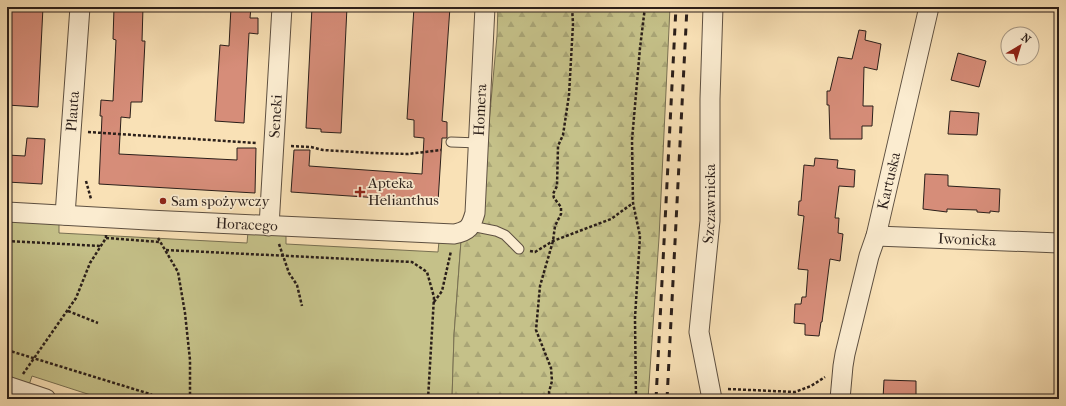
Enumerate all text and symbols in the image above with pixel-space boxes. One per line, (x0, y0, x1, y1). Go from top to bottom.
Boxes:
north arrow (1000, 26, 1040, 66)
text: N (1019, 31, 1034, 47)
street label: Homera (470, 82, 490, 136)
street label: Plauta (62, 89, 83, 132)
street label: Seneki (265, 93, 286, 138)
street label: Kartuska (873, 149, 904, 211)
street label: Szczawnicka (699, 163, 719, 244)
place label: Apteka Helianthus (367, 174, 439, 209)
marker: Apteka Helianthus (355, 187, 365, 197)
place label: Sam spożywczy (171, 192, 270, 210)
marker: Sam spożywczy (158, 196, 168, 206)
street label: Horacego (215, 214, 279, 235)
street label: Iwonicka (938, 229, 997, 250)

